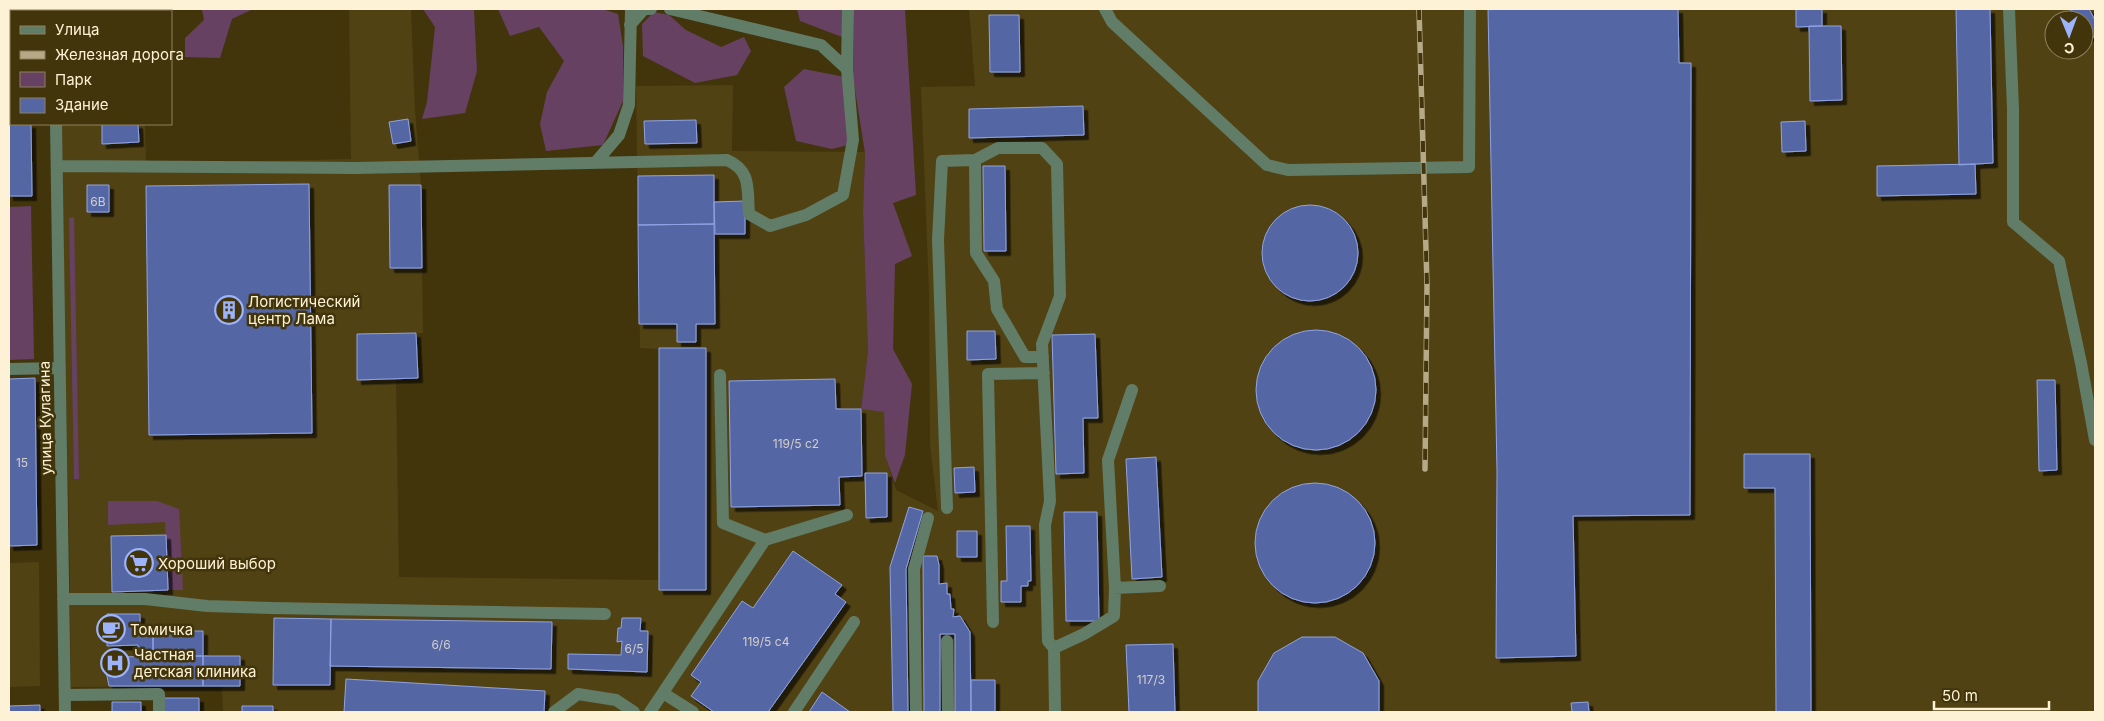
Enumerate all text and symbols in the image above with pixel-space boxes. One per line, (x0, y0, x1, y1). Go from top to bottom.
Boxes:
legend (10, 10, 172, 125)
north arrow (2044, 10, 2094, 60)
text: Улица (55, 20, 99, 39)
text: С (2064, 40, 2075, 57)
text: Железная дорога (55, 45, 184, 64)
text: Парк (55, 70, 92, 89)
text: Здание (55, 95, 109, 114)
house number: 6В (90, 194, 106, 209)
place label: Логистический центр Лама (248, 292, 360, 328)
building icon: Логистический центр Лама (214, 295, 244, 325)
street label: улица Кулагина (35, 361, 55, 475)
house number: 119/5 с2 (773, 436, 819, 451)
house number: 15 (16, 455, 28, 470)
supermarket icon: Хороший выбор (124, 548, 154, 578)
place label: Хороший выбор (158, 554, 276, 573)
cafe icon: Томичка (96, 614, 126, 644)
place label: Томичка (130, 620, 193, 639)
house number: 119/5 с4 (743, 634, 790, 649)
house number: 6/6 (431, 637, 451, 652)
house number: 6/5 (624, 641, 644, 656)
place label: Частная детская клиника (134, 645, 256, 681)
hospital icon: Частная детская клиника (100, 648, 130, 678)
house number: 117/3 (1137, 672, 1165, 687)
scale bar (1934, 678, 2049, 710)
text: 50 m (1942, 686, 1978, 705)

